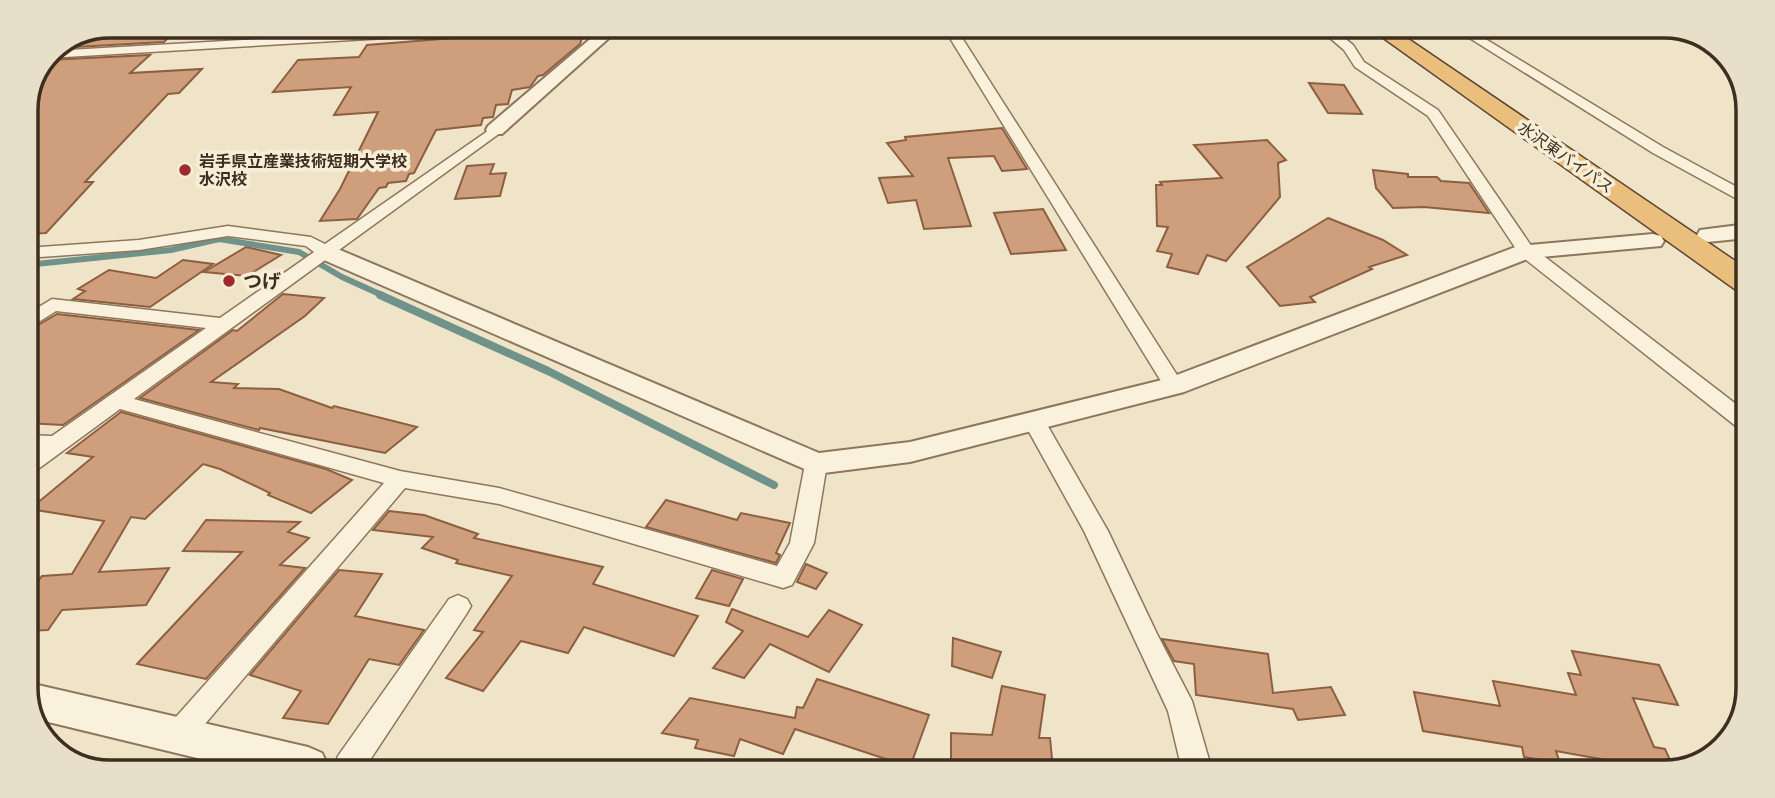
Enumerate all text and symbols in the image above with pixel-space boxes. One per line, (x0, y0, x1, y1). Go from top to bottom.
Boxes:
street label: 水沢東バイパス (1515, 118, 1616, 196)
place label: 岩手県立産業技術短期大学校 水沢校 (199, 152, 407, 188)
marker: 岩手県立産業技術短期大学校 水沢校 (177, 162, 193, 178)
place label: つげ (243, 271, 281, 292)
marker: つげ (221, 273, 237, 289)

